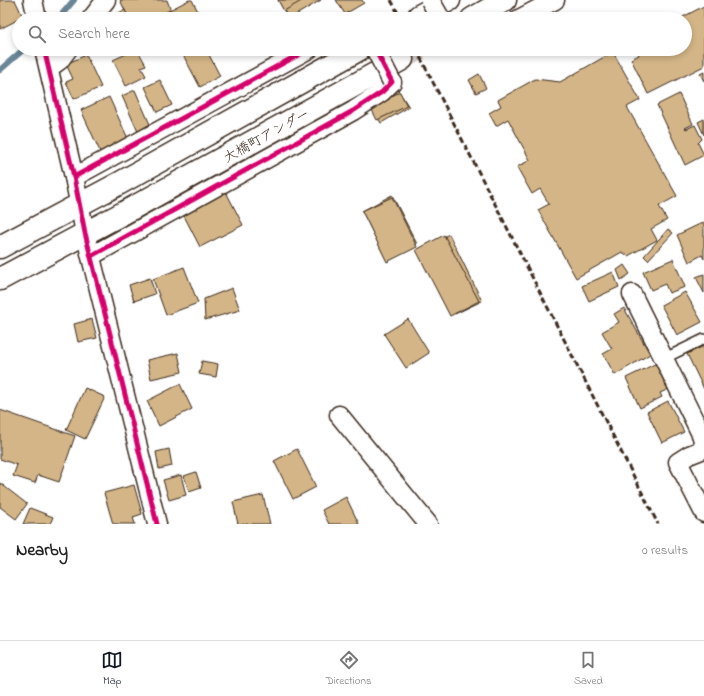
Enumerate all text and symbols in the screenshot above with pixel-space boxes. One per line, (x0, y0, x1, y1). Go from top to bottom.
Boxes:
search box (12, 12, 692, 56)
icon: search (26, 23, 48, 45)
text: Search here (58, 23, 130, 45)
street label: 大橋町アンダー (220, 104, 314, 169)
text: Nearby (16, 538, 68, 563)
text: 0 results (642, 541, 688, 560)
tab: Map (101, 649, 123, 689)
tab: Directions (326, 649, 372, 689)
tab: Saved (574, 649, 603, 689)

